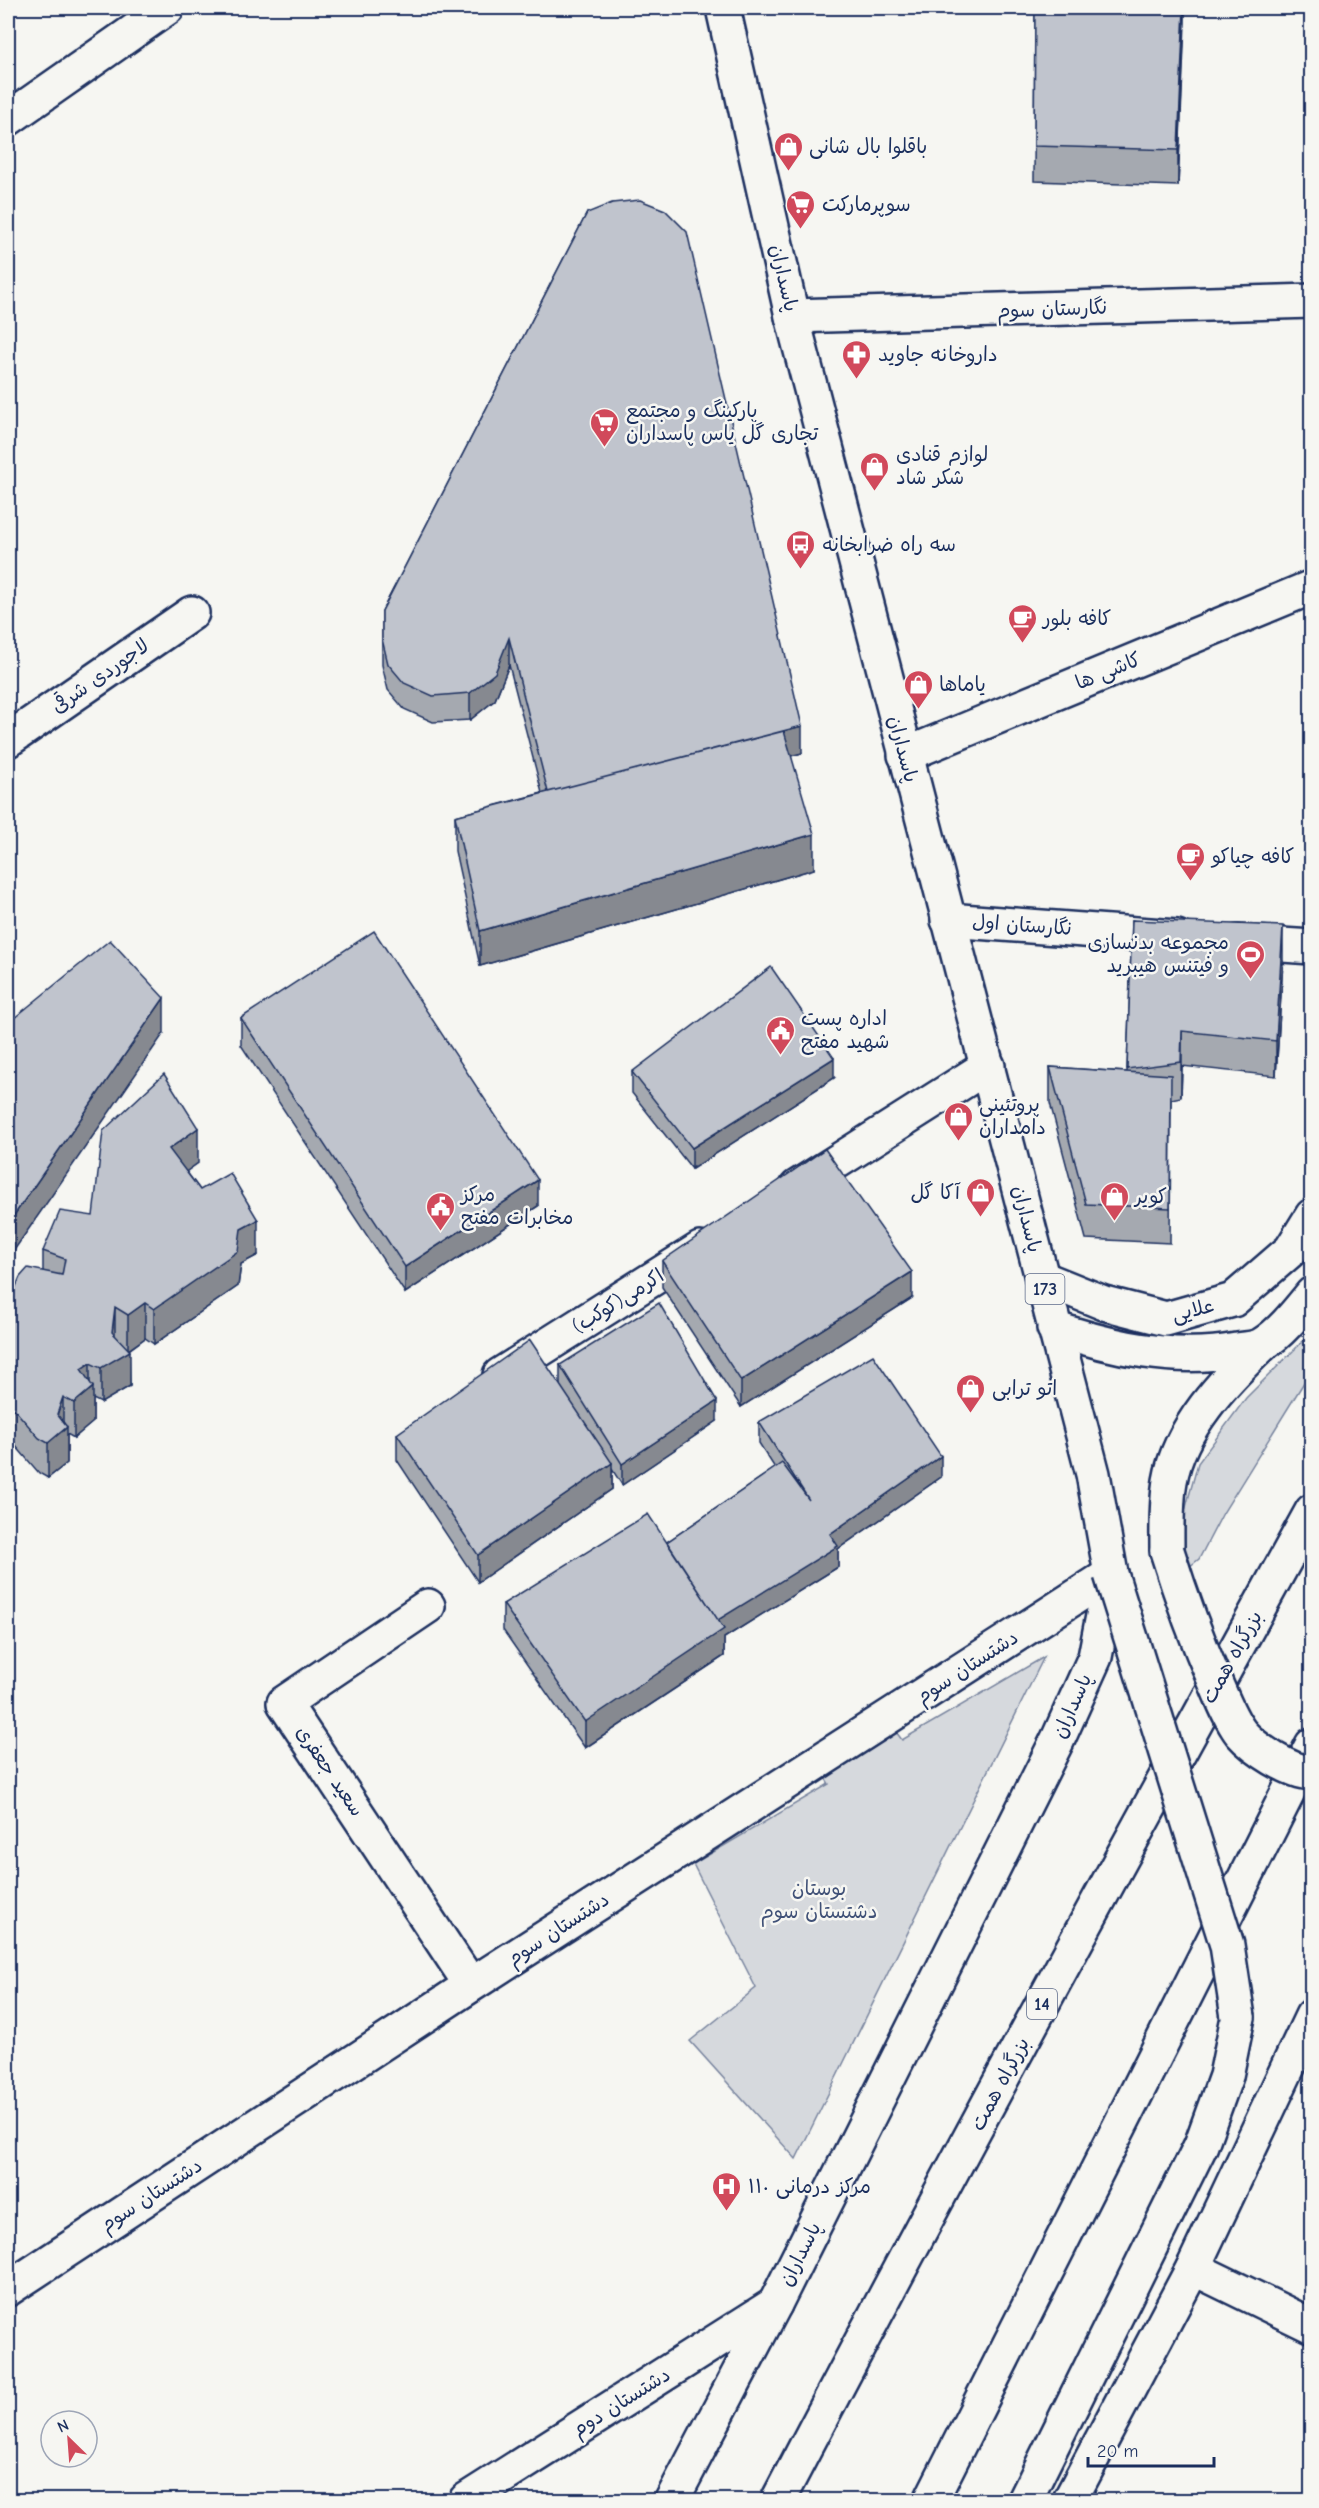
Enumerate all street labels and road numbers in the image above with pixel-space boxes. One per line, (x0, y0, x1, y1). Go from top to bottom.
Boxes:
street label: پاسداران (764, 242, 803, 314)
street label: نگارستان سوم (997, 296, 1108, 326)
street label: لاجوردی شرقی (46, 632, 154, 719)
street label: کاشی ها (1072, 648, 1144, 695)
street label: پاسداران (882, 713, 923, 785)
street label: نگارستان اول (971, 910, 1073, 940)
street label: پاسداران (1007, 1183, 1046, 1255)
street label: اکرمی(کوکب) (568, 1264, 669, 1339)
road number: 173 (1026, 1274, 1064, 1304)
street label: علایی (1169, 1294, 1217, 1327)
street label: بزرگراه همت (1197, 1607, 1267, 1707)
street label: دشتستان سوم (912, 1626, 1024, 1712)
street label: پاسداران (1048, 1670, 1097, 1742)
street label: سعید جعفری (291, 1721, 369, 1821)
street label: دشتستان سوم (503, 1888, 615, 1974)
road number: 14 (1027, 1989, 1057, 2019)
street label: بزرگراه همت (966, 2033, 1034, 2135)
street label: دشتستان سوم (96, 2154, 208, 2240)
street label: پاسداران (774, 2218, 827, 2290)
street label: دشتستان دوم (568, 2363, 676, 2445)

